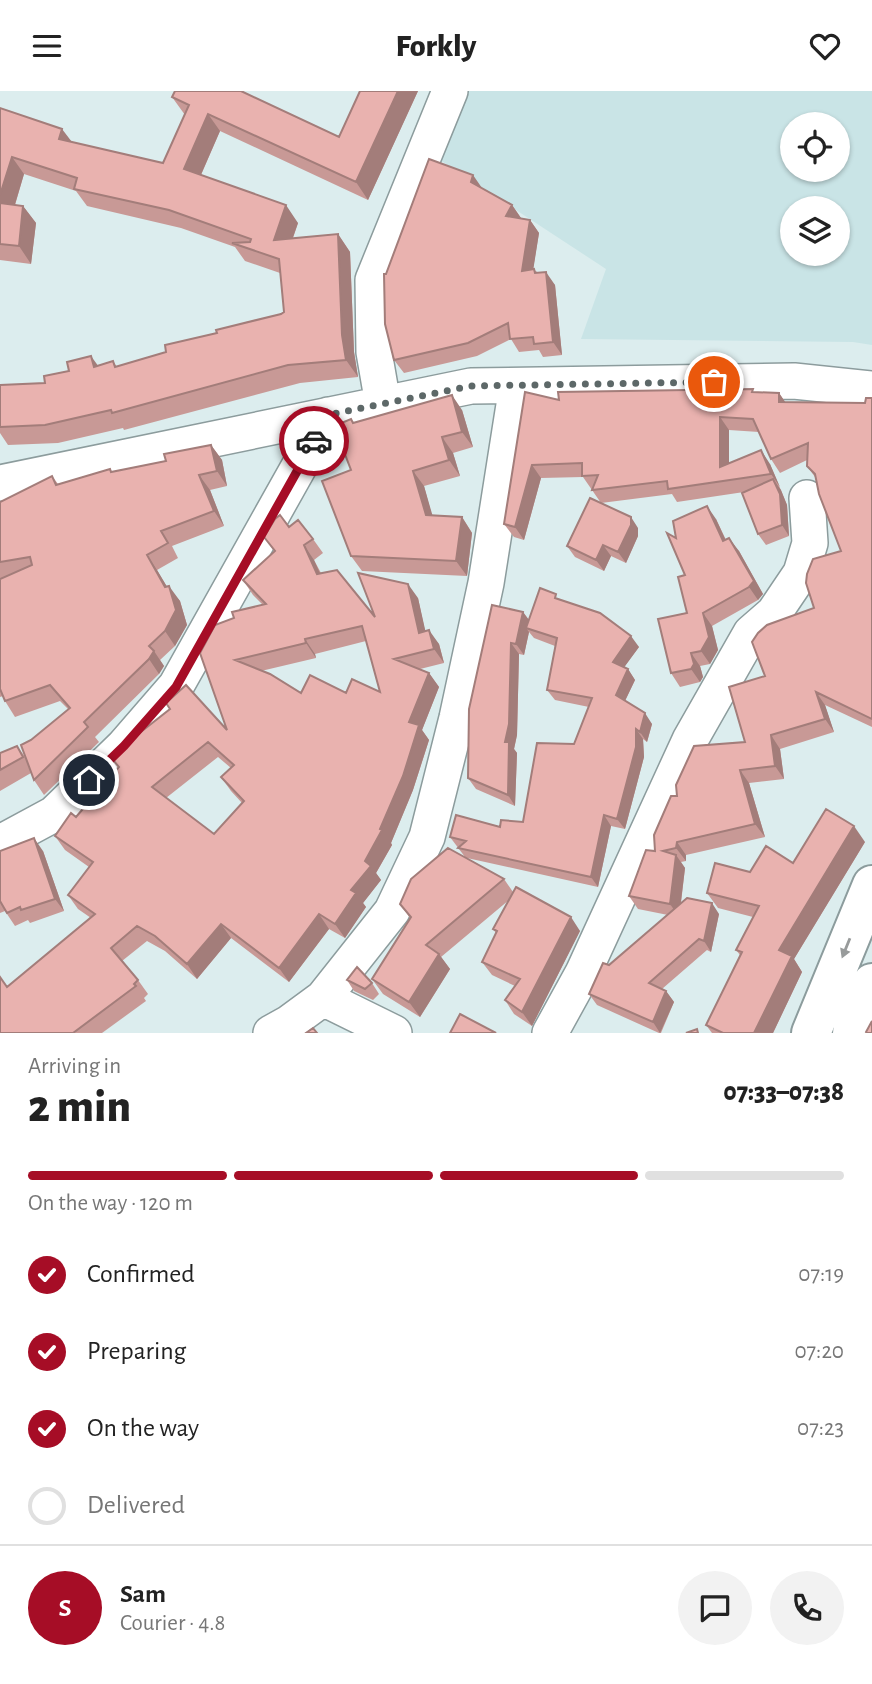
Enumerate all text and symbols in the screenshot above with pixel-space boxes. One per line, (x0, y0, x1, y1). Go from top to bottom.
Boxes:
icon: menu (28, 27, 66, 65)
icon: heart (806, 27, 844, 65)
text: Forkly (396, 30, 476, 62)
map controls (780, 112, 850, 266)
button: locate (780, 112, 850, 182)
button: layers (780, 196, 850, 266)
pin (684, 352, 744, 412)
icon: bag (695, 363, 733, 401)
courier (279, 406, 349, 476)
icon: car (295, 422, 333, 460)
pin (59, 750, 119, 810)
icon: home (70, 761, 108, 799)
one-way arrow (841, 937, 852, 958)
text: Arriving in (28, 1055, 121, 1078)
text: 07:33–07:38 (723, 1079, 844, 1105)
text: 2 min (28, 1084, 131, 1130)
text: On the way · 120 m (28, 1192, 193, 1215)
icon: check (28, 1256, 66, 1294)
text: Confirmed (87, 1261, 195, 1287)
text: 07:19 (798, 1263, 844, 1286)
icon: check (28, 1333, 66, 1371)
text: Preparing (87, 1338, 186, 1364)
text: 07:20 (794, 1340, 844, 1363)
icon: check (28, 1410, 66, 1448)
text: On the way (87, 1415, 199, 1441)
text: 07:23 (797, 1417, 844, 1440)
text: Delivered (87, 1492, 185, 1518)
button: chat (678, 1571, 752, 1645)
button: phone (770, 1571, 844, 1645)
text: Sam (120, 1581, 166, 1607)
text: S (59, 1595, 71, 1621)
text: Courier · 4.8 (120, 1612, 225, 1635)

